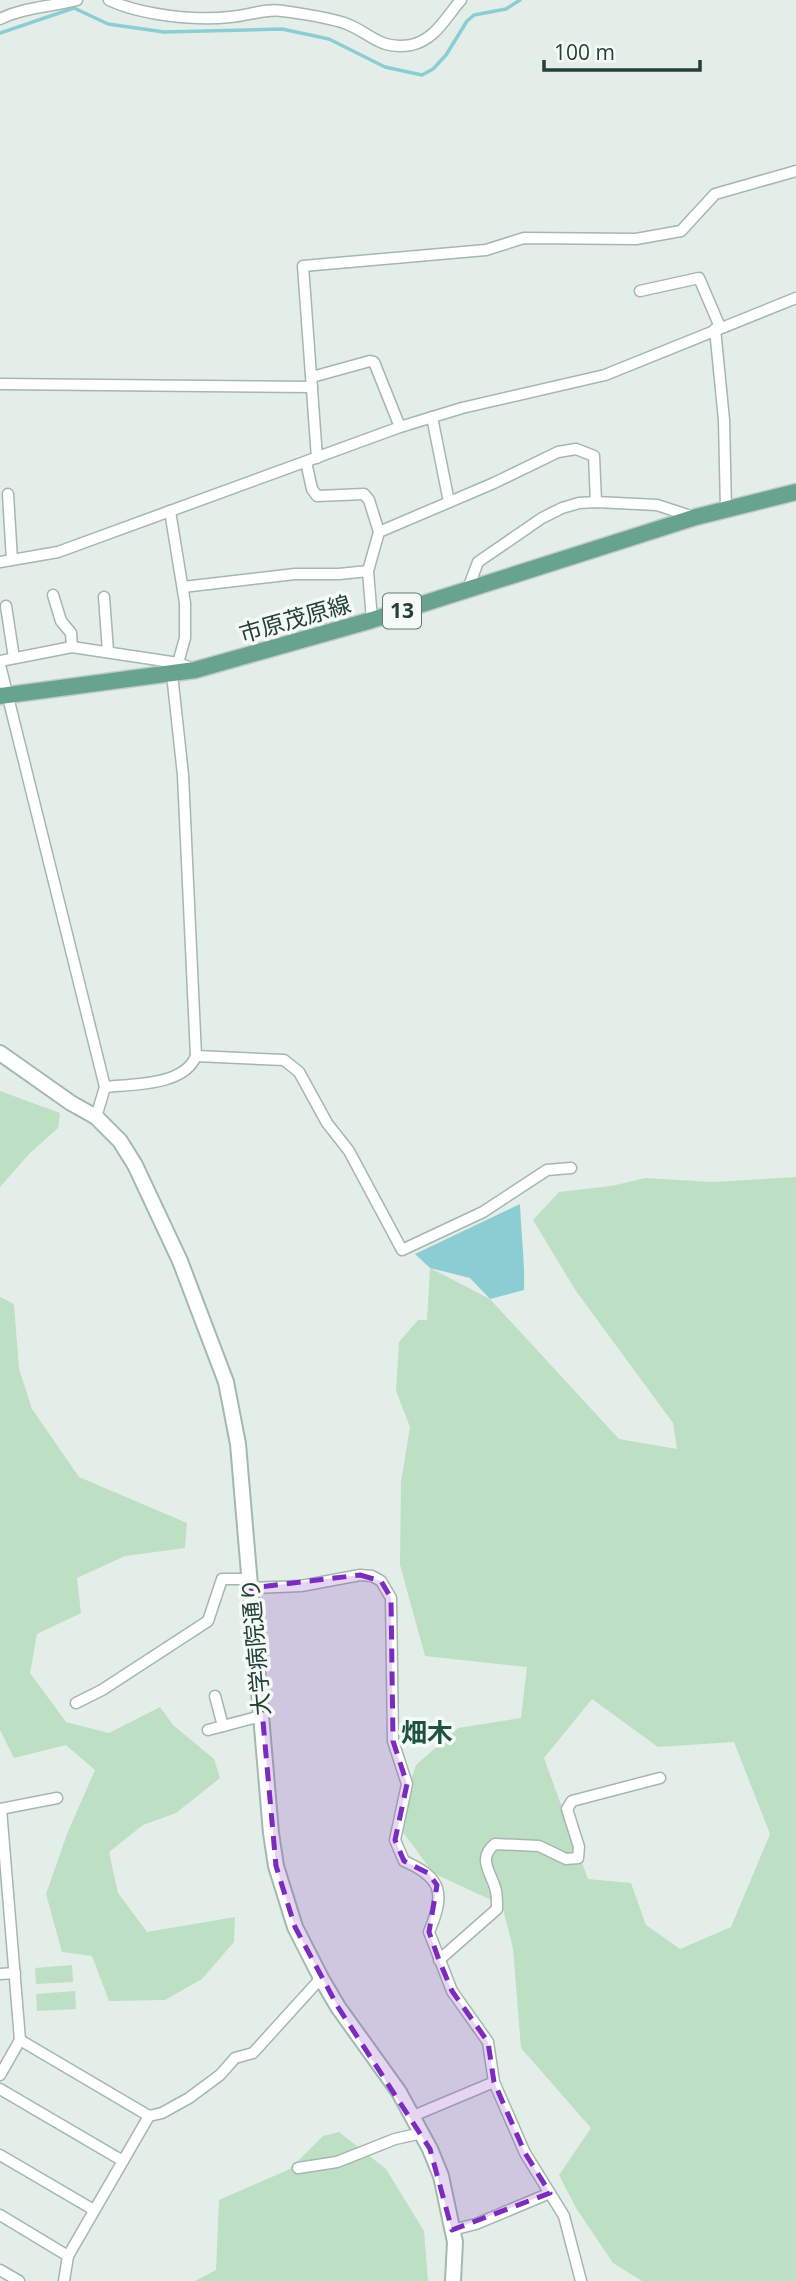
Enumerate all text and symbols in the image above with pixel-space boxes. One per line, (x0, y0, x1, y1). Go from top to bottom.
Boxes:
scale bar (544, 28, 700, 72)
text: 100 m (554, 38, 615, 66)
street label: 市原茂原線 (235, 587, 354, 649)
road number: 13 (383, 594, 421, 628)
street label: 大学病院通り (233, 1577, 277, 1717)
district label: 畑木 (401, 1714, 453, 1750)

